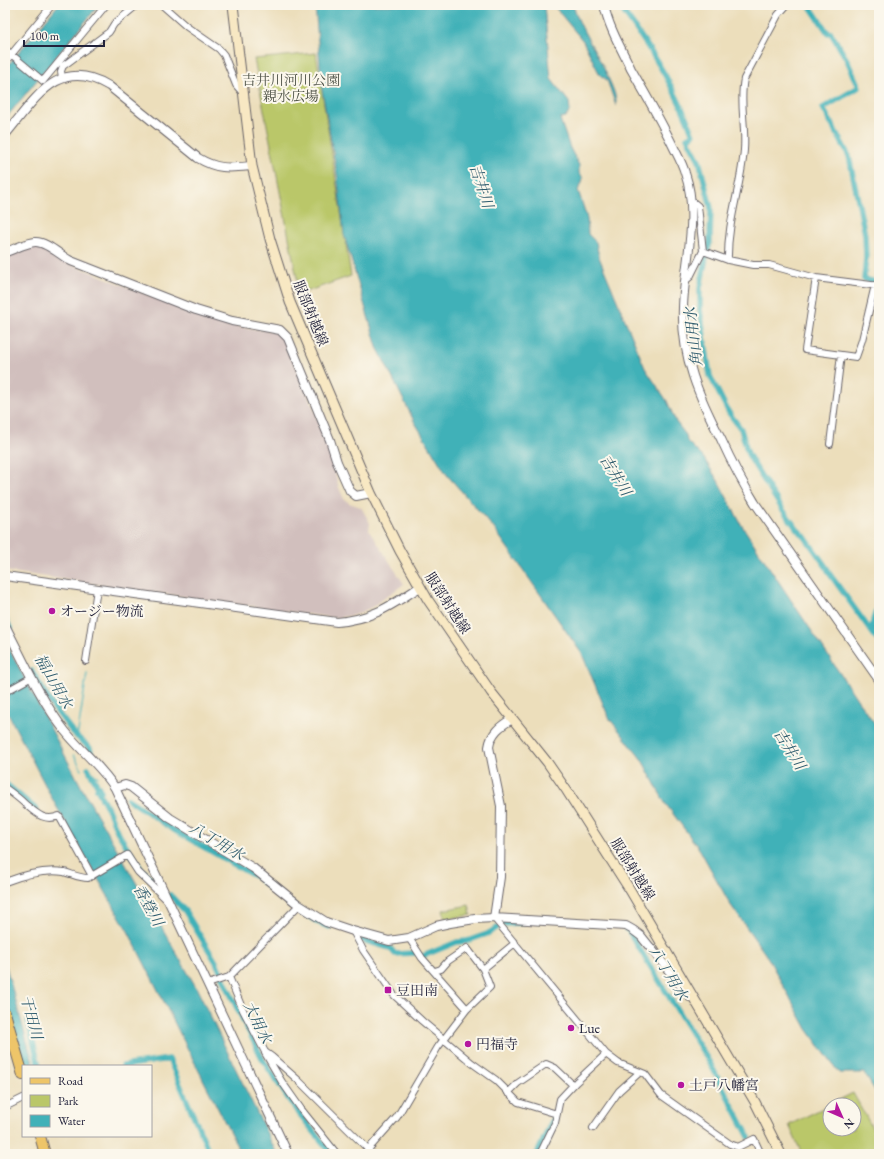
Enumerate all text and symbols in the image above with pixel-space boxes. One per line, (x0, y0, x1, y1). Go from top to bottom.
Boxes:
scale bar (24, 22, 104, 48)
text: 100 m (30, 28, 60, 44)
park label: 吉井川河川公園 親水広場 (242, 71, 340, 105)
water label: 吉井川 (466, 162, 499, 212)
street label: 服部射越線 (290, 277, 332, 349)
water label: 角山用水 (680, 304, 706, 368)
water label: 吉井川 (596, 451, 637, 501)
street label: 服部射越線 (421, 569, 475, 637)
place label: オージー物流 (60, 602, 144, 620)
marker: オージー物流 (47, 606, 57, 616)
water label: 福山用水 (31, 650, 78, 713)
water label: 吉井川 (770, 725, 811, 775)
water label: 八丁用水 (186, 818, 249, 865)
street label: 服部射越線 (607, 835, 659, 903)
water label: 香登川 (130, 881, 169, 931)
water label: 八丁用水 (645, 942, 694, 1005)
place label: 豆田南 (396, 981, 438, 999)
marker: 豆田南 (383, 985, 393, 995)
water label: 干田川 (17, 993, 48, 1043)
water label: 大用水 (240, 998, 277, 1048)
place label: Lue (579, 1019, 601, 1037)
marker: Lue (566, 1023, 576, 1033)
place label: 円福寺 (476, 1035, 518, 1053)
marker: 円福寺 (463, 1039, 473, 1049)
legend (22, 1065, 152, 1137)
text: Road (58, 1073, 84, 1089)
place label: 土戸八幡宮 (689, 1076, 759, 1094)
marker: 土戸八幡宮 (676, 1080, 686, 1090)
text: Park (58, 1093, 79, 1109)
north arrow (822, 1097, 862, 1137)
text: Water (58, 1113, 85, 1129)
text: N (841, 1116, 857, 1132)

